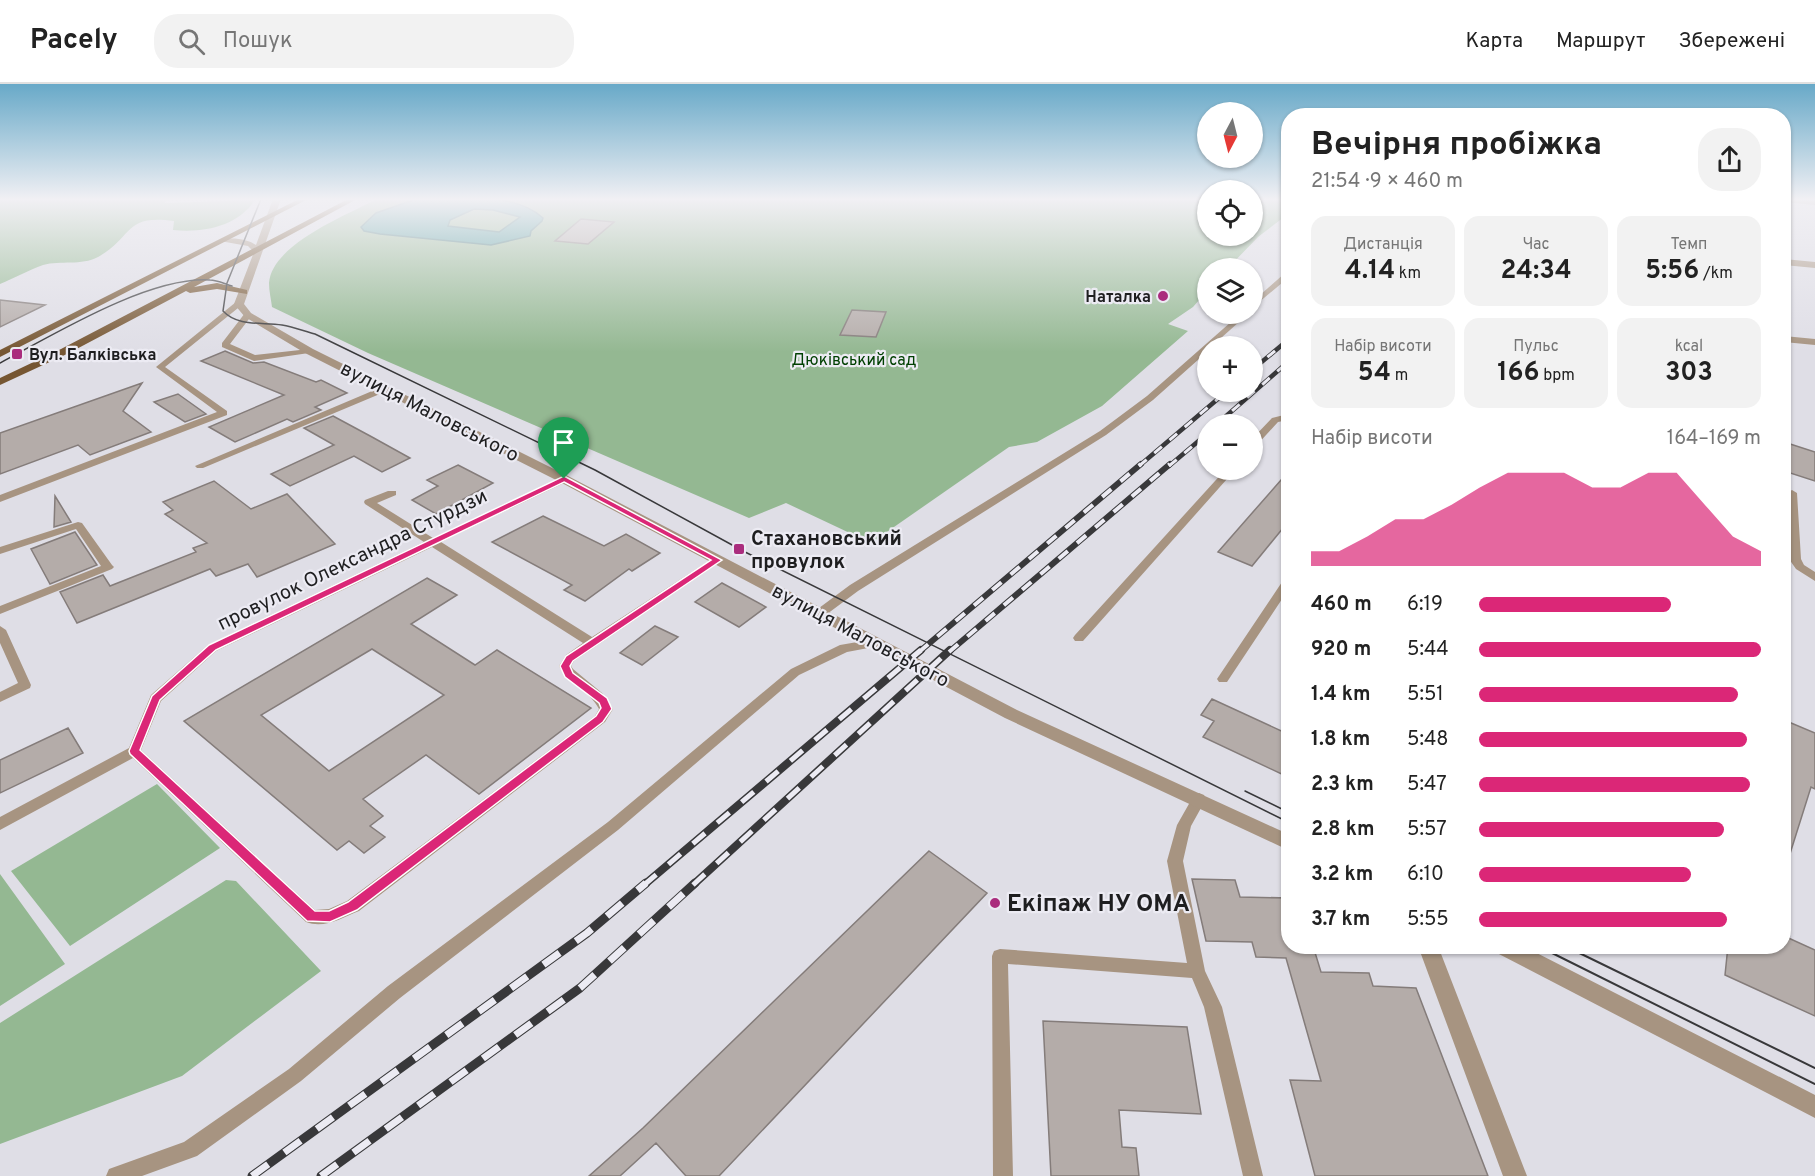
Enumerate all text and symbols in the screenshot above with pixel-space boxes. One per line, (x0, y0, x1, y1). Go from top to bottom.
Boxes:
search box (154, 14, 574, 68)
text: Pacely (30, 23, 118, 59)
icon: search (175, 25, 208, 58)
text: Пошук (223, 28, 293, 55)
text: Карта (1466, 28, 1523, 55)
text: Маршрут (1556, 28, 1645, 55)
text: Збережені (1678, 28, 1785, 55)
north arrow (1197, 102, 1263, 168)
map controls (1197, 102, 1263, 480)
text: Вечірня пробіжка (1311, 125, 1602, 167)
button: share (1698, 128, 1761, 191)
text: 21:54 · 9 × 460 m (1311, 169, 1463, 195)
button: locate (1197, 180, 1263, 246)
text: Дистанція (1343, 235, 1423, 255)
text: Час (1523, 235, 1549, 255)
text: Темп (1671, 235, 1707, 255)
text: 4.14 (1345, 255, 1395, 288)
text: 24:34 (1500, 255, 1572, 288)
text: 5:56 (1645, 255, 1699, 288)
button: layers (1197, 258, 1263, 324)
text: km (1395, 264, 1421, 284)
text: /km (1699, 264, 1733, 284)
place label: Наталка (1085, 288, 1151, 308)
marker: Наталка (1156, 289, 1170, 303)
button: + (1197, 336, 1263, 402)
text: Набір висоти (1334, 337, 1432, 357)
text: Пульс (1513, 337, 1559, 357)
text: kcal (1675, 337, 1703, 357)
place label: Вул. Балківська (29, 346, 156, 366)
marker: Вул. Балківська (10, 347, 24, 361)
park label: Дюківський сад (792, 351, 916, 371)
street label: вулиця Маловського (335, 356, 523, 469)
text: 54 (1358, 357, 1391, 390)
text: 166 (1497, 357, 1540, 390)
text: 303 (1665, 357, 1713, 390)
text: m (1391, 366, 1408, 386)
text: bpm (1540, 366, 1575, 386)
button: − (1197, 414, 1263, 480)
pin (538, 417, 589, 479)
icon: arrive (547, 426, 580, 459)
text: Набір висоти (1311, 426, 1433, 452)
text: 164–169 m (1667, 426, 1761, 452)
street label: провулок Олександра Стурдзи (214, 484, 492, 638)
place label: Стахановський провулок (751, 527, 902, 576)
marker: Стахановський провулок (732, 542, 746, 556)
street label: вулиця Маловського (767, 579, 953, 695)
text: 460 m (1311, 592, 1372, 618)
text: 6:19 (1407, 592, 1443, 618)
text: 920 m (1311, 637, 1371, 663)
text: 5:44 (1407, 637, 1449, 663)
text: 1.4 km (1311, 682, 1371, 708)
text: 5:51 (1407, 682, 1444, 708)
text: 1.8 km (1311, 727, 1370, 753)
text: 5:48 (1407, 727, 1449, 753)
text: 2.3 km (1311, 772, 1374, 798)
text: 5:47 (1407, 772, 1447, 798)
text: 2.8 km (1311, 817, 1374, 843)
text: 5:57 (1407, 817, 1447, 843)
text: 3.2 km (1311, 862, 1373, 888)
text: 6:10 (1407, 862, 1444, 888)
place label: Екіпаж НУ ОМА (1007, 890, 1190, 920)
marker: Екіпаж НУ ОМА (988, 896, 1002, 910)
text: 3.7 km (1311, 907, 1370, 933)
text: 5:55 (1407, 907, 1449, 933)

